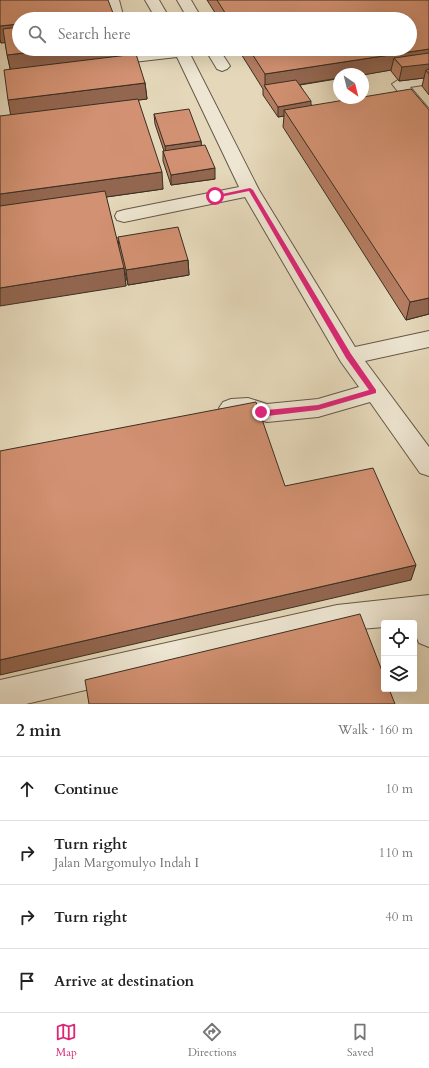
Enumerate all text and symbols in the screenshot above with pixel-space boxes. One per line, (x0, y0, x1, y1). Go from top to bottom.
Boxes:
search box (12, 12, 417, 56)
icon: search (26, 23, 48, 45)
text: Search here (58, 24, 131, 44)
north arrow (333, 68, 369, 104)
route start (206, 187, 224, 205)
route end (252, 403, 270, 421)
map controls (381, 620, 417, 692)
button: locate (381, 620, 417, 656)
button: layers (381, 656, 417, 692)
text: 2 min (16, 719, 61, 742)
text: Walk · 160 m (338, 721, 413, 739)
icon: ahead (16, 778, 38, 800)
text: Continue (54, 779, 119, 799)
text: 10 m (385, 780, 413, 798)
text: Turn right (54, 834, 127, 854)
icon: right (16, 842, 38, 864)
text: 110 m (379, 844, 413, 862)
text: Jalan Margomulyo Indah I (54, 854, 199, 872)
icon: right (16, 906, 38, 928)
text: Turn right (54, 907, 127, 927)
text: 40 m (385, 908, 413, 926)
icon: arrive (16, 970, 38, 992)
text: Arrive at destination (54, 971, 194, 991)
tab: Map (55, 1021, 77, 1060)
tab: Directions (188, 1021, 236, 1060)
tab: Saved (347, 1021, 374, 1060)

